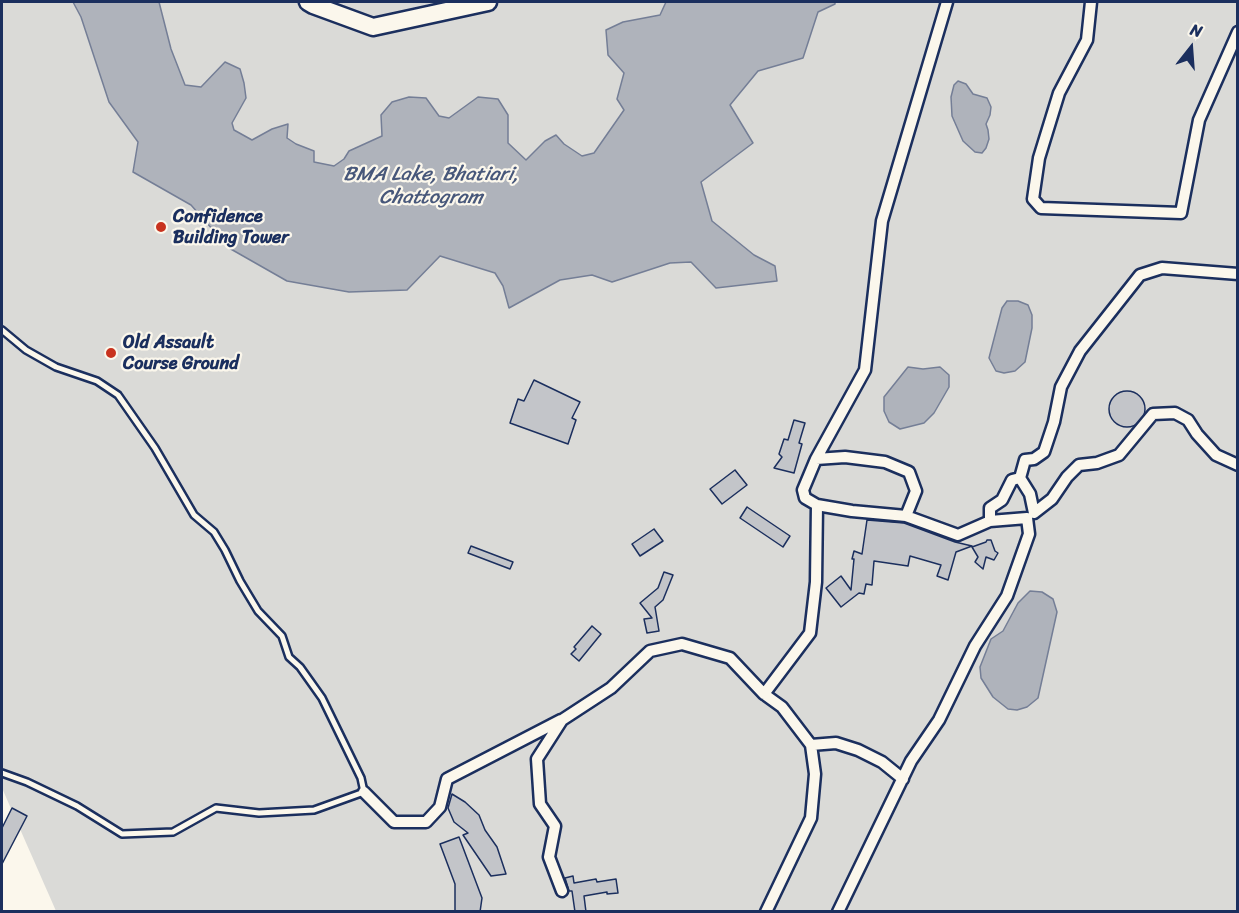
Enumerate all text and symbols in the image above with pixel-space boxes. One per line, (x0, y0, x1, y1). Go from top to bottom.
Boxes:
text: N (1187, 15, 1206, 46)
north arrow (1161, 18, 1221, 78)
water label: BMA Lake, Bhatiari, Chattogram (343, 163, 519, 210)
place label: Confidence Building Tower (173, 206, 289, 248)
marker: Confidence Building Tower (154, 220, 168, 234)
place label: Old Assault Course Ground (123, 332, 239, 374)
marker: Old Assault Course Ground (104, 346, 118, 360)

